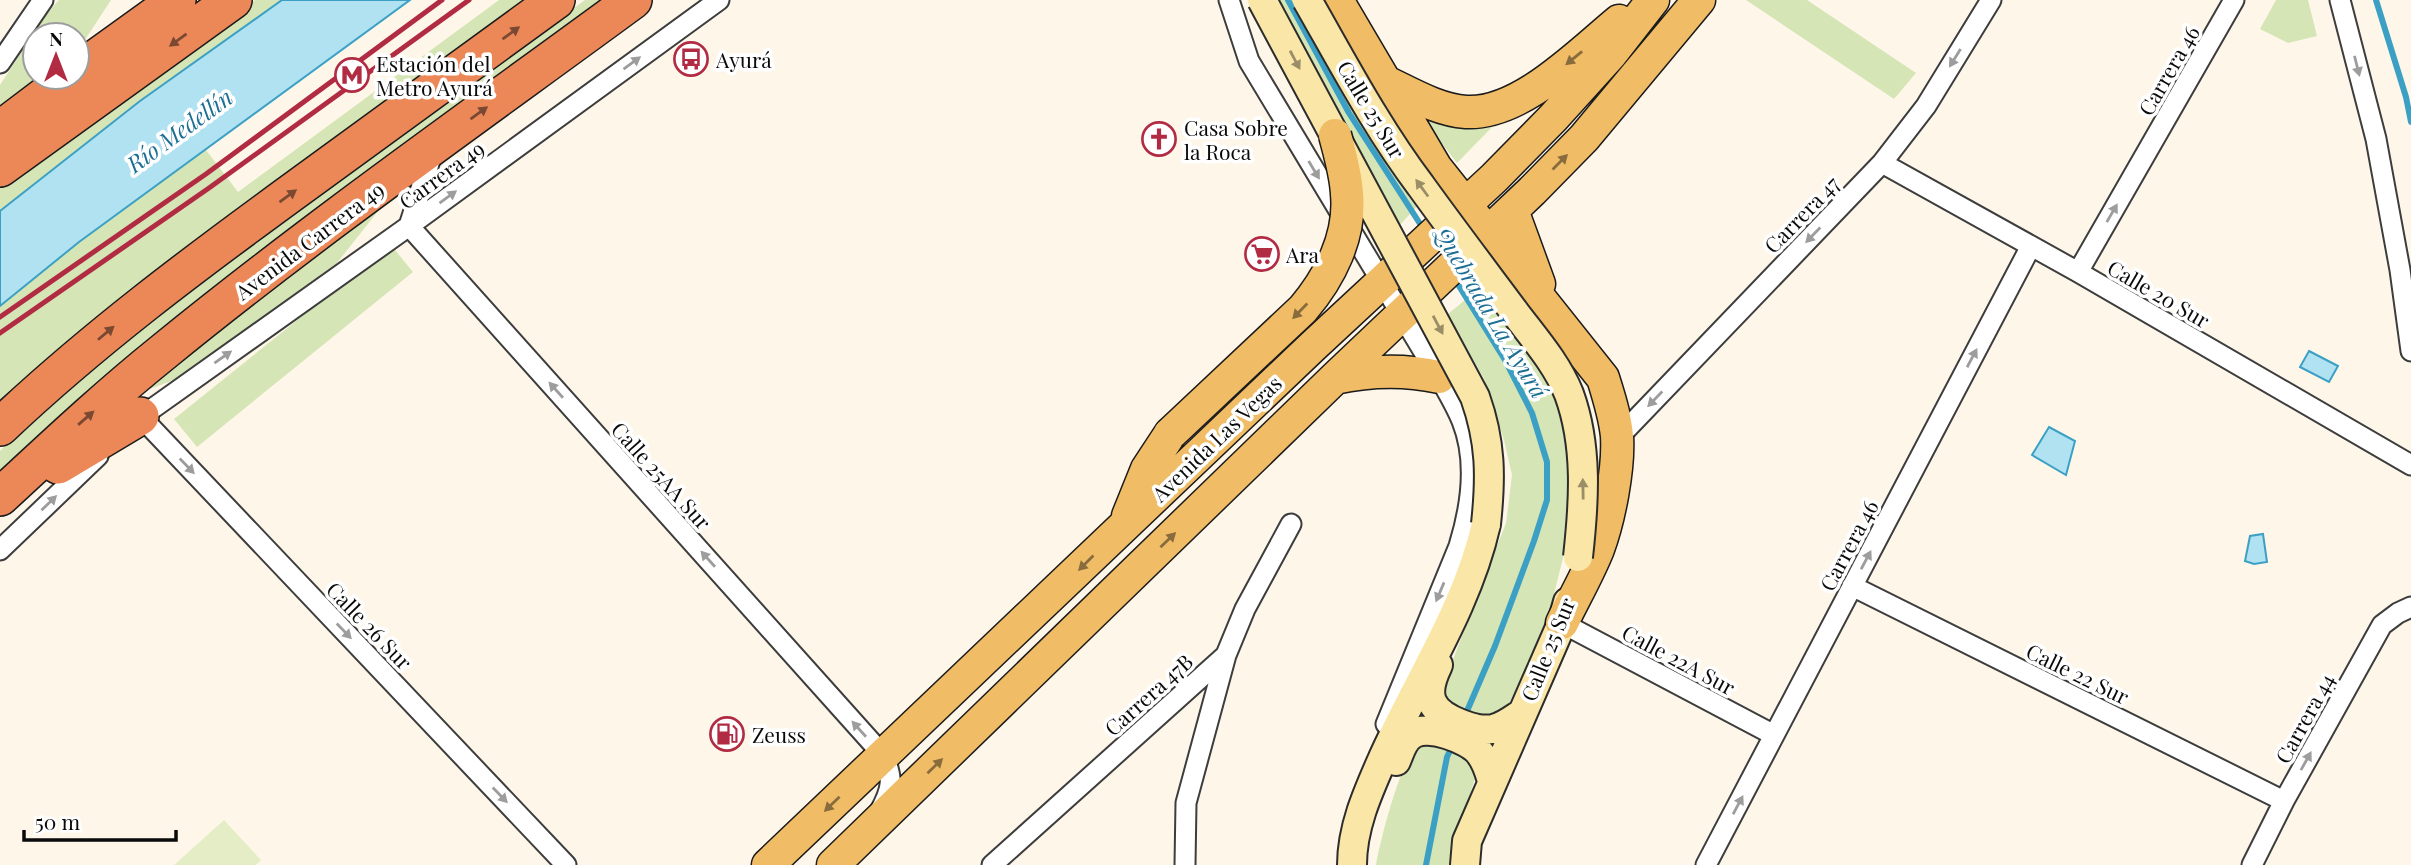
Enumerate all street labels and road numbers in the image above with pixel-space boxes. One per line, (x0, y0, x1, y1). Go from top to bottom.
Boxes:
street label: Carrera 46 (2131, 20, 2205, 120)
street label: Calle 25 Sur (1332, 55, 1412, 164)
street label: Carrera 49 (393, 134, 489, 214)
street label: Carrera 47 (1757, 169, 1845, 259)
street label: Avenida Carrera 49 (228, 175, 389, 306)
street label: Calle 20 Sur (2103, 253, 2216, 334)
street label: Avenida Las Vegas (1144, 369, 1287, 508)
street label: Calle 25AA Sur (606, 415, 718, 535)
street label: Carrera 46 (1812, 494, 1884, 595)
street label: Calle 26 Sur (321, 575, 419, 675)
street label: Calle 25 Sur (1514, 593, 1581, 705)
street label: Calle 22A Sur (1618, 618, 1741, 701)
street label: Calle 22 Sur (2022, 636, 2135, 710)
street label: Carrera 47B (1098, 647, 1198, 741)
street label: Carrera 44 (2268, 668, 2340, 768)

